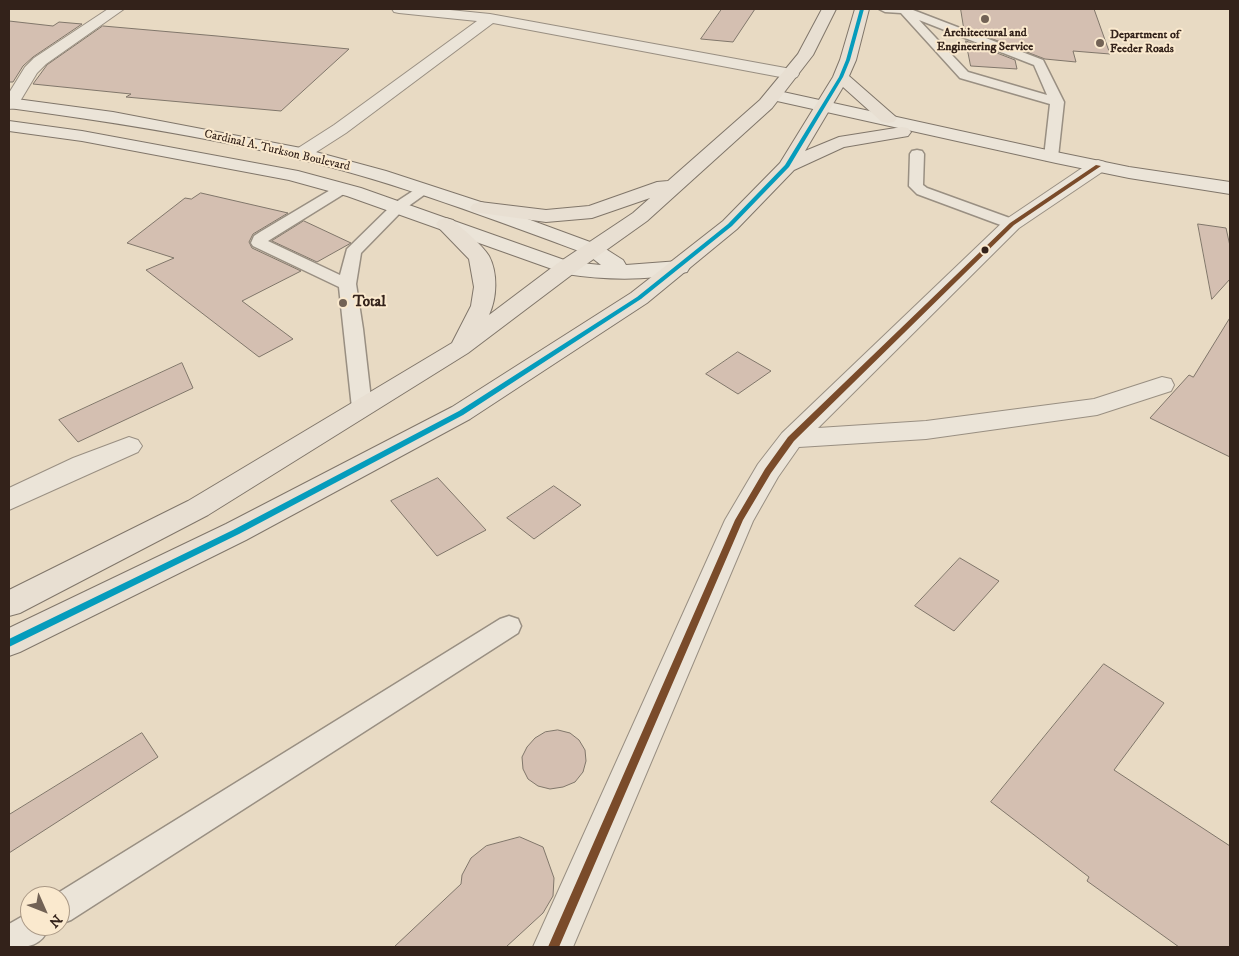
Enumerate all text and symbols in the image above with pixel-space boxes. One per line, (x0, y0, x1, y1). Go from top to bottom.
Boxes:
marker: Architectural and Engineering Service (979, 13, 991, 25)
place label: Architectural and Engineering Service (937, 27, 1033, 55)
place label: Department of Feeder Roads (1110, 29, 1180, 57)
marker: Department of Feeder Roads (1094, 37, 1106, 49)
street label: Cardinal A. Turkson Boulevard (203, 127, 351, 175)
unlabelled marker (980, 245, 990, 255)
place label: Total (353, 294, 386, 312)
marker: Total (337, 297, 349, 309)
north arrow (20, 886, 70, 936)
text: N (45, 910, 66, 931)

